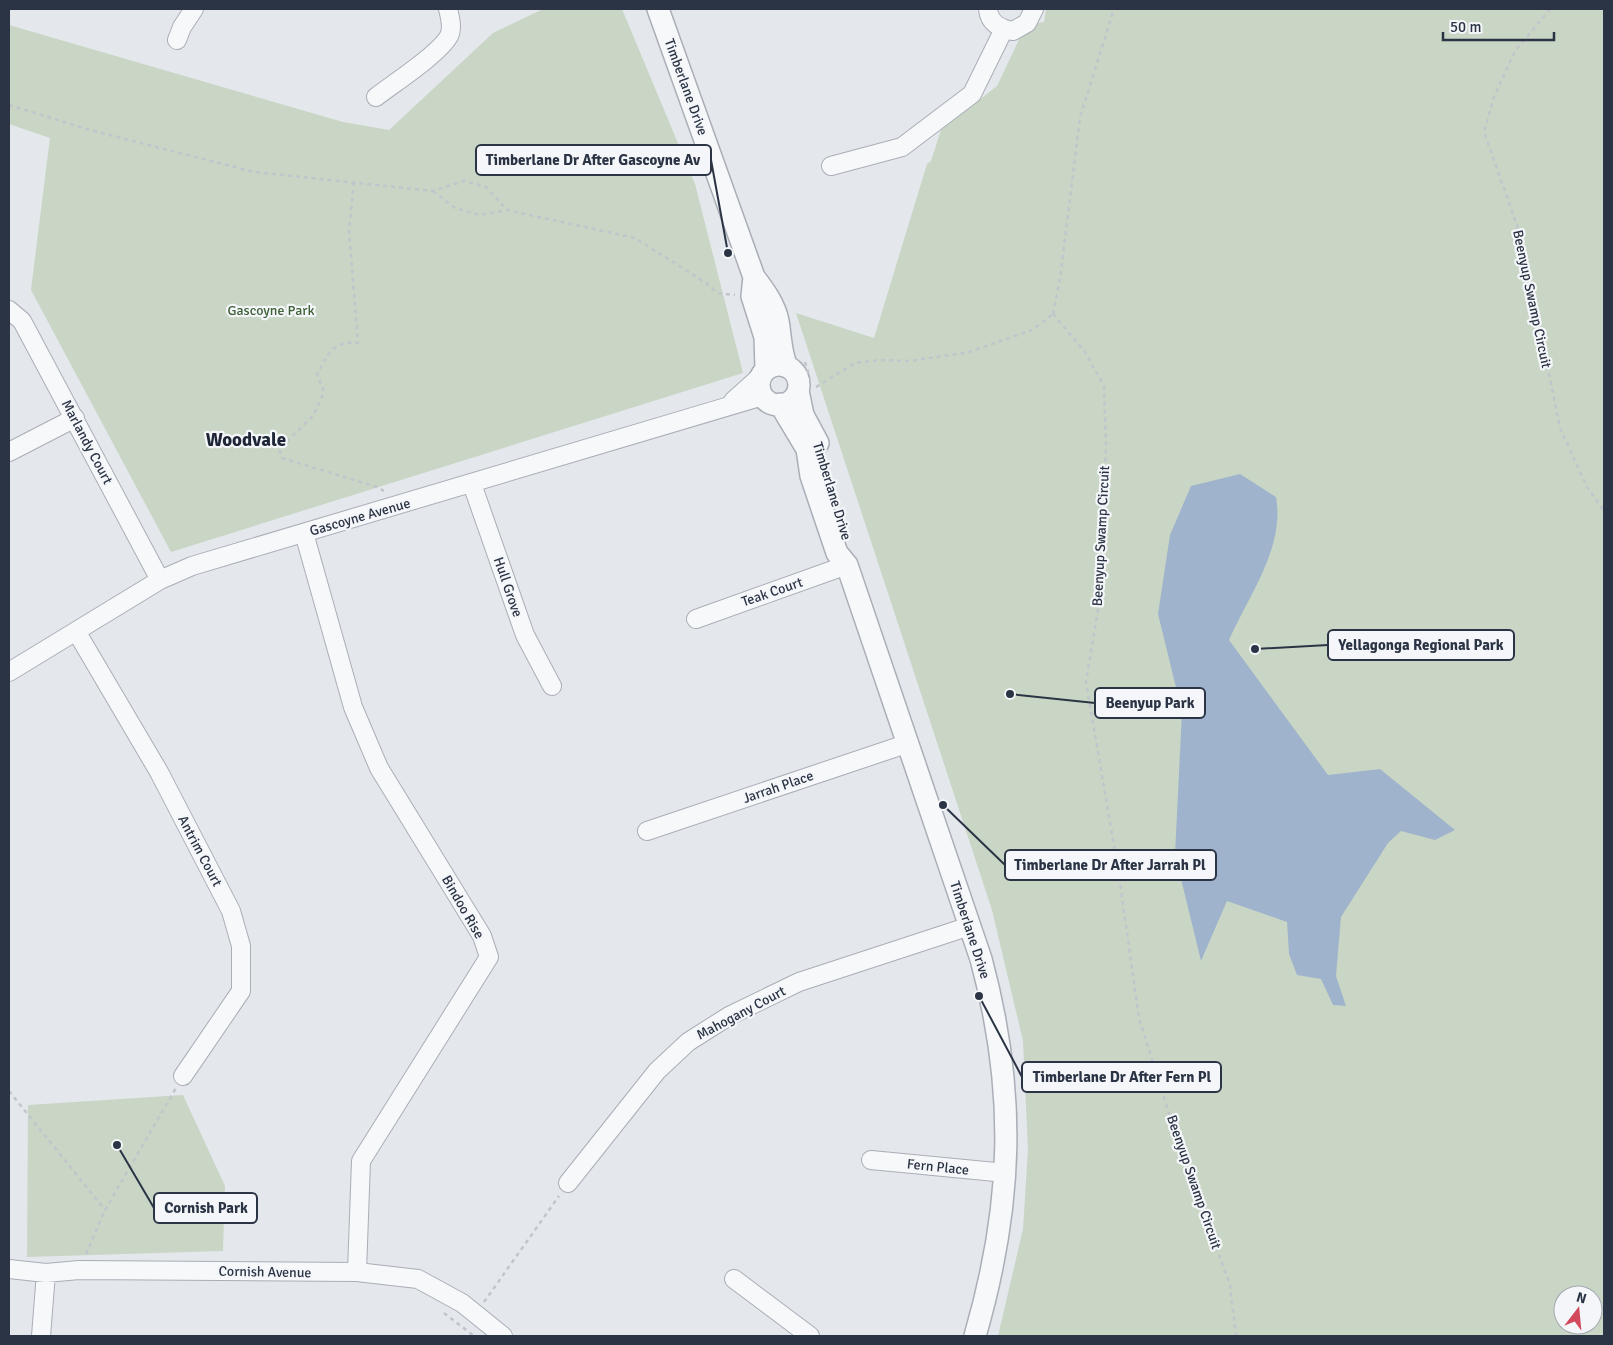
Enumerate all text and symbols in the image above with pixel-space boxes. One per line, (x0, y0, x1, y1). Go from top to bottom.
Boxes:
scale bar (1443, 10, 1554, 42)
text: 50 m (1450, 18, 1481, 36)
street label: Timberlane Drive (661, 36, 711, 138)
callout: Timberlane Dr After Gascoyne Av (476, 145, 711, 175)
text: Timberlane Dr After Gascoyne Av (486, 151, 701, 169)
street label: Beenyup Swamp Circuit (1509, 228, 1555, 370)
park label: Gascoyne Park (228, 302, 314, 319)
street label: Marlandy Court (58, 397, 116, 487)
district label: Woodvale (206, 428, 286, 452)
street label: Timberlane Drive (809, 440, 855, 542)
street label: Beenyup Swamp Circuit (1089, 465, 1113, 607)
street label: Gascoyne Avenue (308, 495, 412, 539)
street label: Hull Grove (490, 555, 526, 619)
street label: Teak Court (739, 574, 805, 610)
callout: Yellagonga Regional Park (1328, 630, 1514, 660)
text: Yellagonga Regional Park (1337, 636, 1504, 654)
callout: Beenyup Park (1095, 688, 1205, 718)
text: Beenyup Park (1105, 694, 1195, 712)
street label: Jarrah Place (740, 767, 816, 807)
street label: Antrim Court (174, 813, 226, 890)
callout: Timberlane Dr After Jarrah Pl (1005, 850, 1216, 880)
text: Timberlane Dr After Jarrah Pl (1014, 856, 1206, 874)
street label: Bindoo Rise (438, 872, 488, 942)
street label: Timberlane Drive (946, 879, 994, 981)
street label: Mahogany Court (694, 982, 789, 1044)
callout: Timberlane Dr After Fern Pl (1022, 1062, 1221, 1092)
text: Timberlane Dr After Fern Pl (1033, 1068, 1212, 1086)
street label: Beenyup Swamp Circuit (1163, 1113, 1225, 1251)
street label: Fern Place (906, 1155, 970, 1179)
callout: Cornish Park (154, 1193, 257, 1223)
text: Cornish Park (164, 1199, 248, 1217)
street label: Cornish Avenue (218, 1263, 312, 1281)
north arrow (1553, 1285, 1603, 1335)
text: N (1574, 1288, 1588, 1307)

